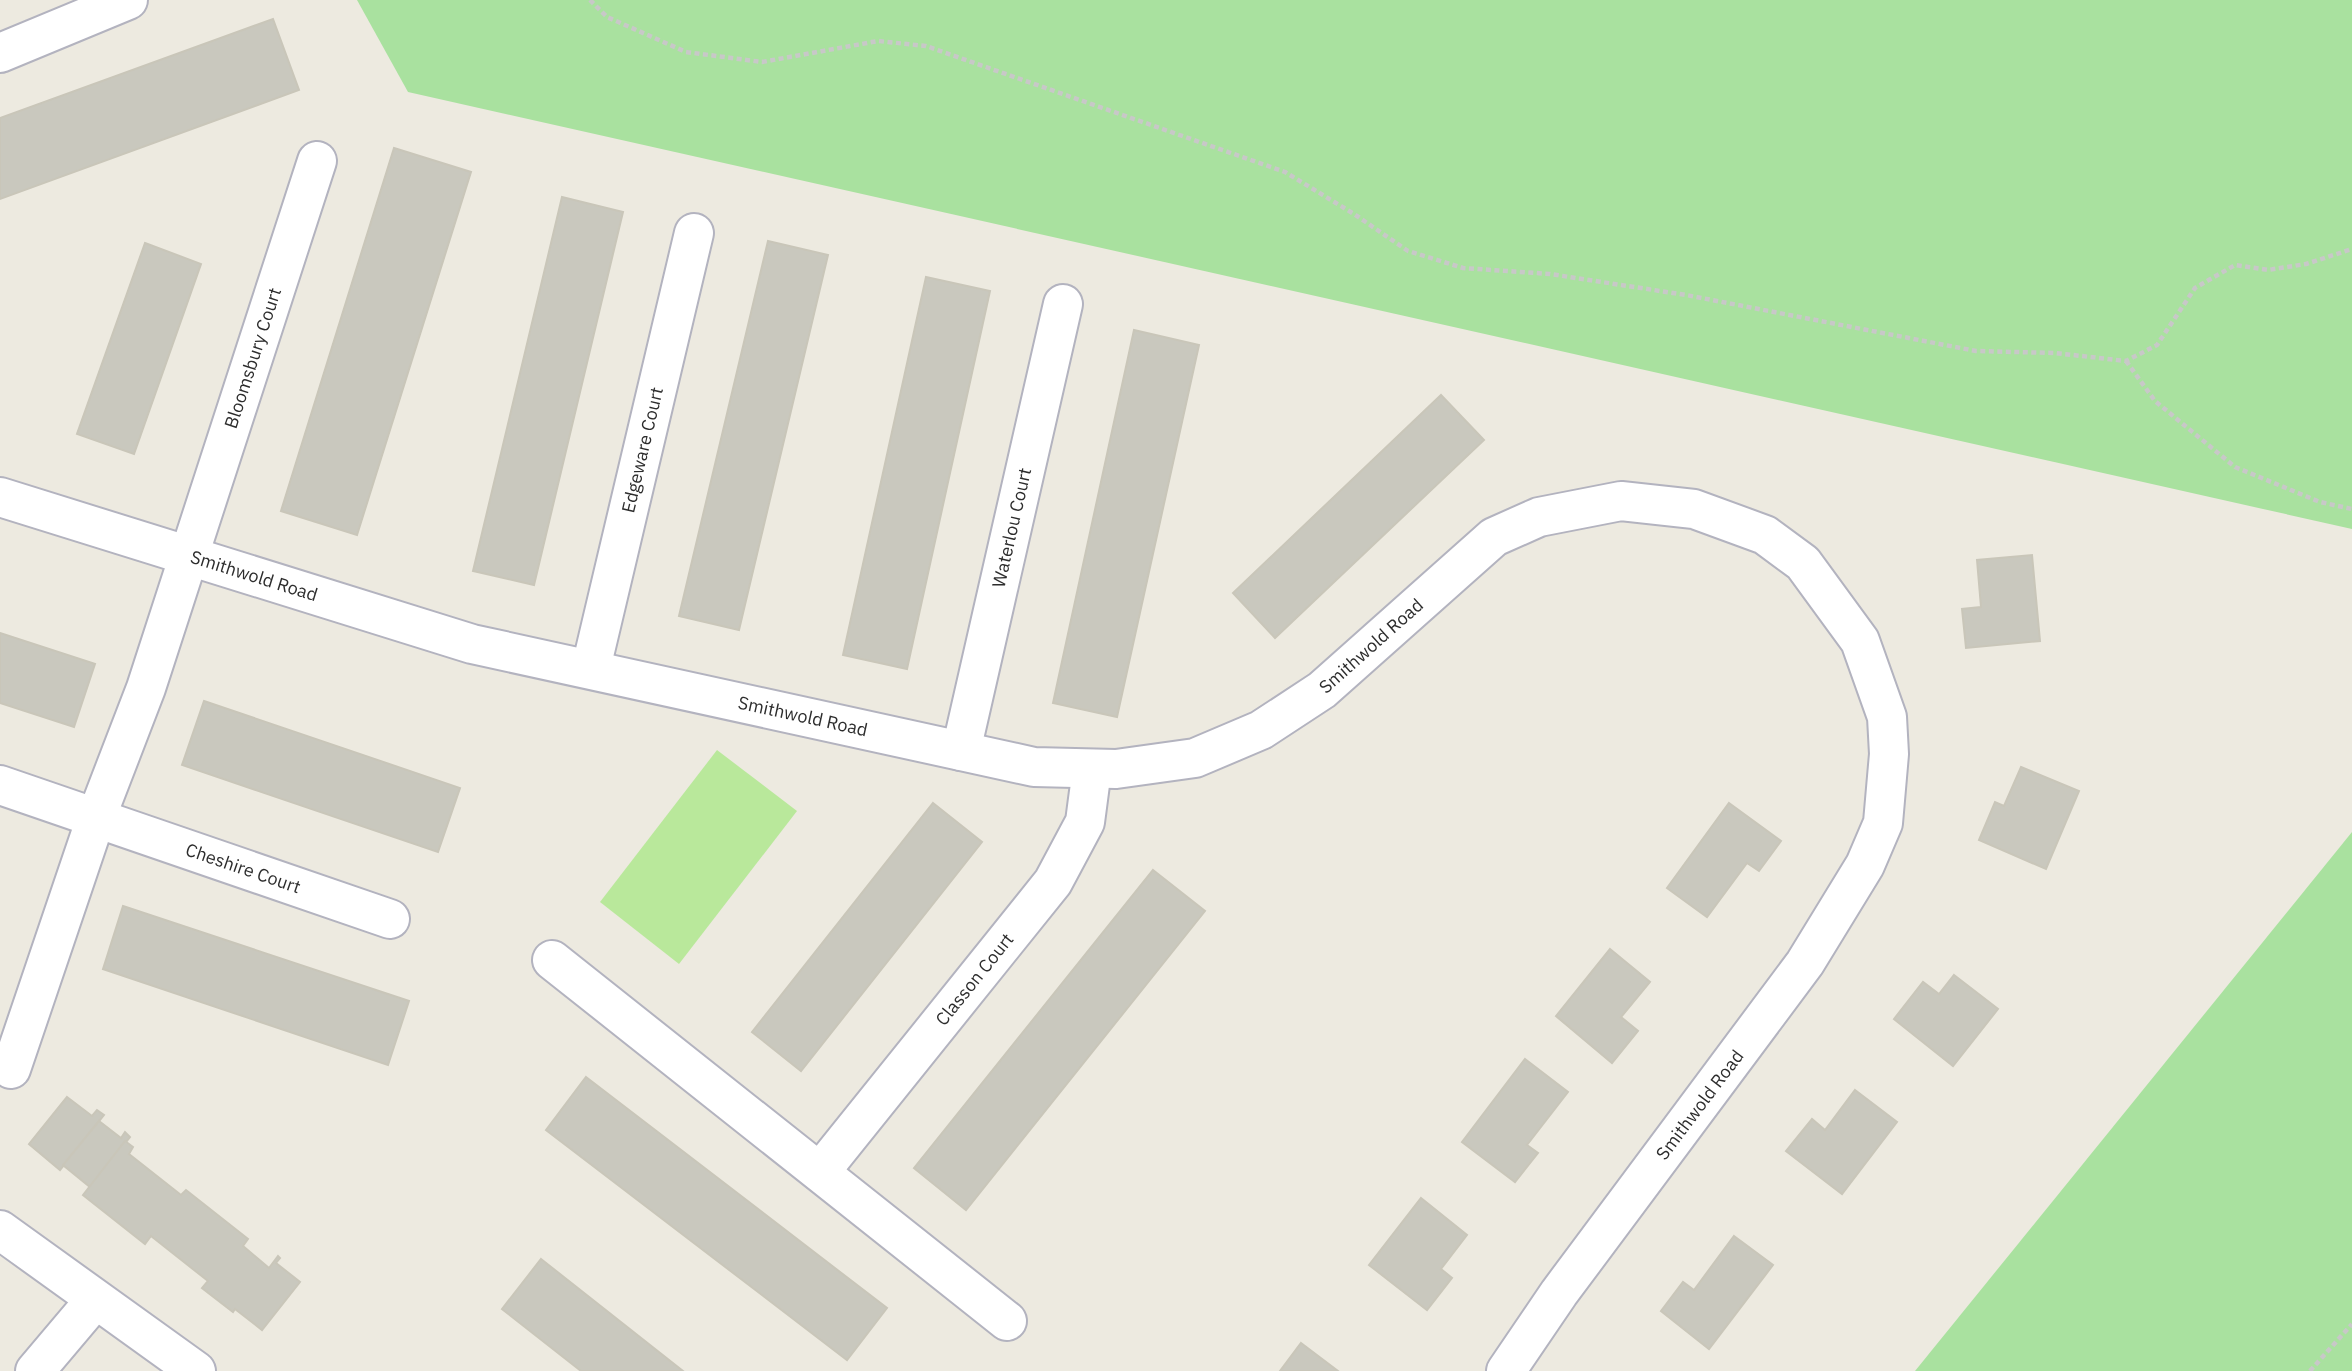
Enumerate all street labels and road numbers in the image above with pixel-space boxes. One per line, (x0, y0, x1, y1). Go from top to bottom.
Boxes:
street label: Bloomsbury Court (219, 285, 286, 431)
street label: Edgeware Court (616, 385, 668, 515)
street label: Waterlou Court (987, 465, 1036, 590)
street label: Smithwold Road (188, 545, 321, 606)
street label: Smithwold Road (1314, 593, 1428, 698)
street label: Smithwold Road (736, 691, 870, 741)
street label: Cheshire Court (183, 838, 304, 898)
street label: Classon Court (930, 928, 1018, 1030)
street label: Smithwold Road (1651, 1045, 1748, 1164)

